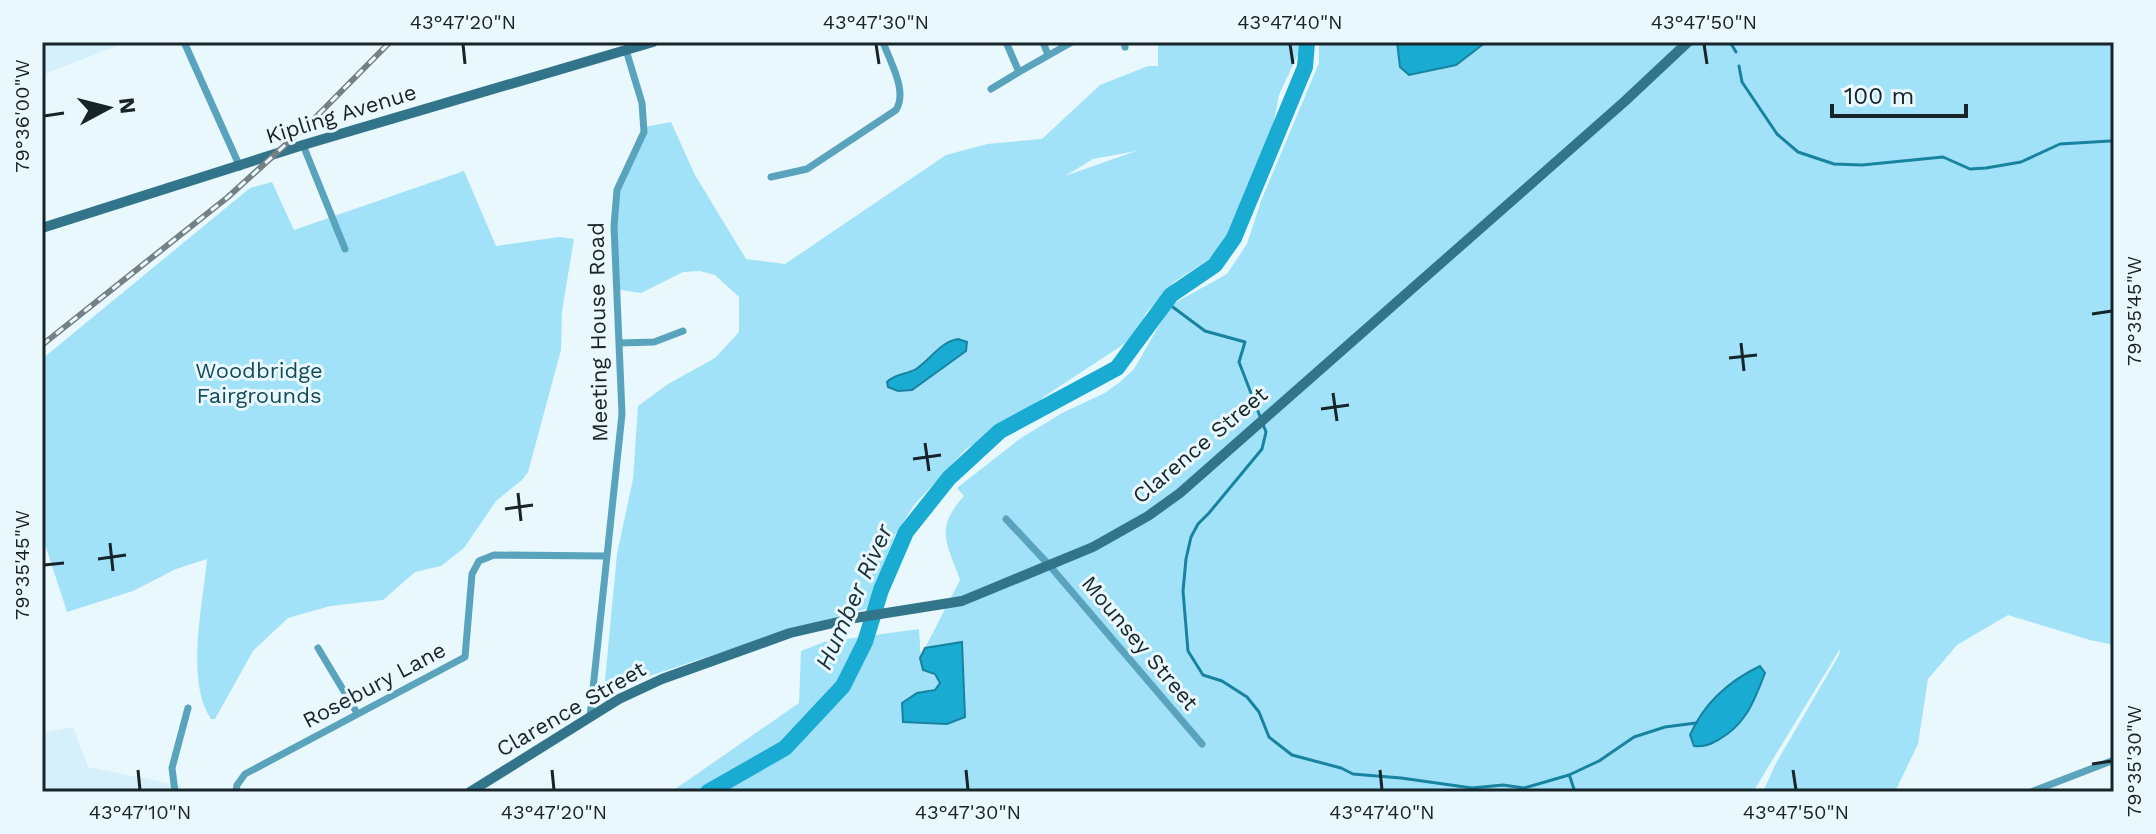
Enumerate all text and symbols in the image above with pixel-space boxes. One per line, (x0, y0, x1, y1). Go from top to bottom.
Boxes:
text: 43°47'20"N (410, 10, 516, 34)
text: 43°47'30"N (823, 10, 929, 34)
text: 43°47'40"N (1237, 10, 1343, 34)
text: 43°47'50"N (1651, 10, 1757, 34)
text: 79°36'00"W (10, 59, 34, 173)
north arrow (68, 68, 148, 148)
scale bar (1832, 68, 1966, 118)
street label: Kipling Avenue (263, 79, 419, 149)
text: 100 m (1844, 82, 1914, 110)
text: N (114, 96, 141, 115)
street label: Meeting House Road (584, 222, 612, 442)
text: 79°35'45"W (2122, 256, 2146, 366)
park label: Woodbridge Fairgrounds (195, 358, 323, 408)
street label: Clarence Street (1128, 381, 1272, 509)
text: 79°35'45"W (10, 510, 34, 620)
water label: Humber River (809, 519, 899, 674)
street label: Mounsey Street (1077, 571, 1203, 715)
street label: Rosebury Lane (298, 637, 450, 733)
street label: Clarence Street (492, 656, 650, 762)
text: 79°35'30"W (2122, 705, 2146, 817)
text: 43°47'10"N (89, 800, 191, 824)
text: 43°47'20"N (501, 800, 607, 824)
text: 43°47'30"N (915, 800, 1021, 824)
text: 43°47'40"N (1329, 800, 1435, 824)
text: 43°47'50"N (1743, 800, 1849, 824)

